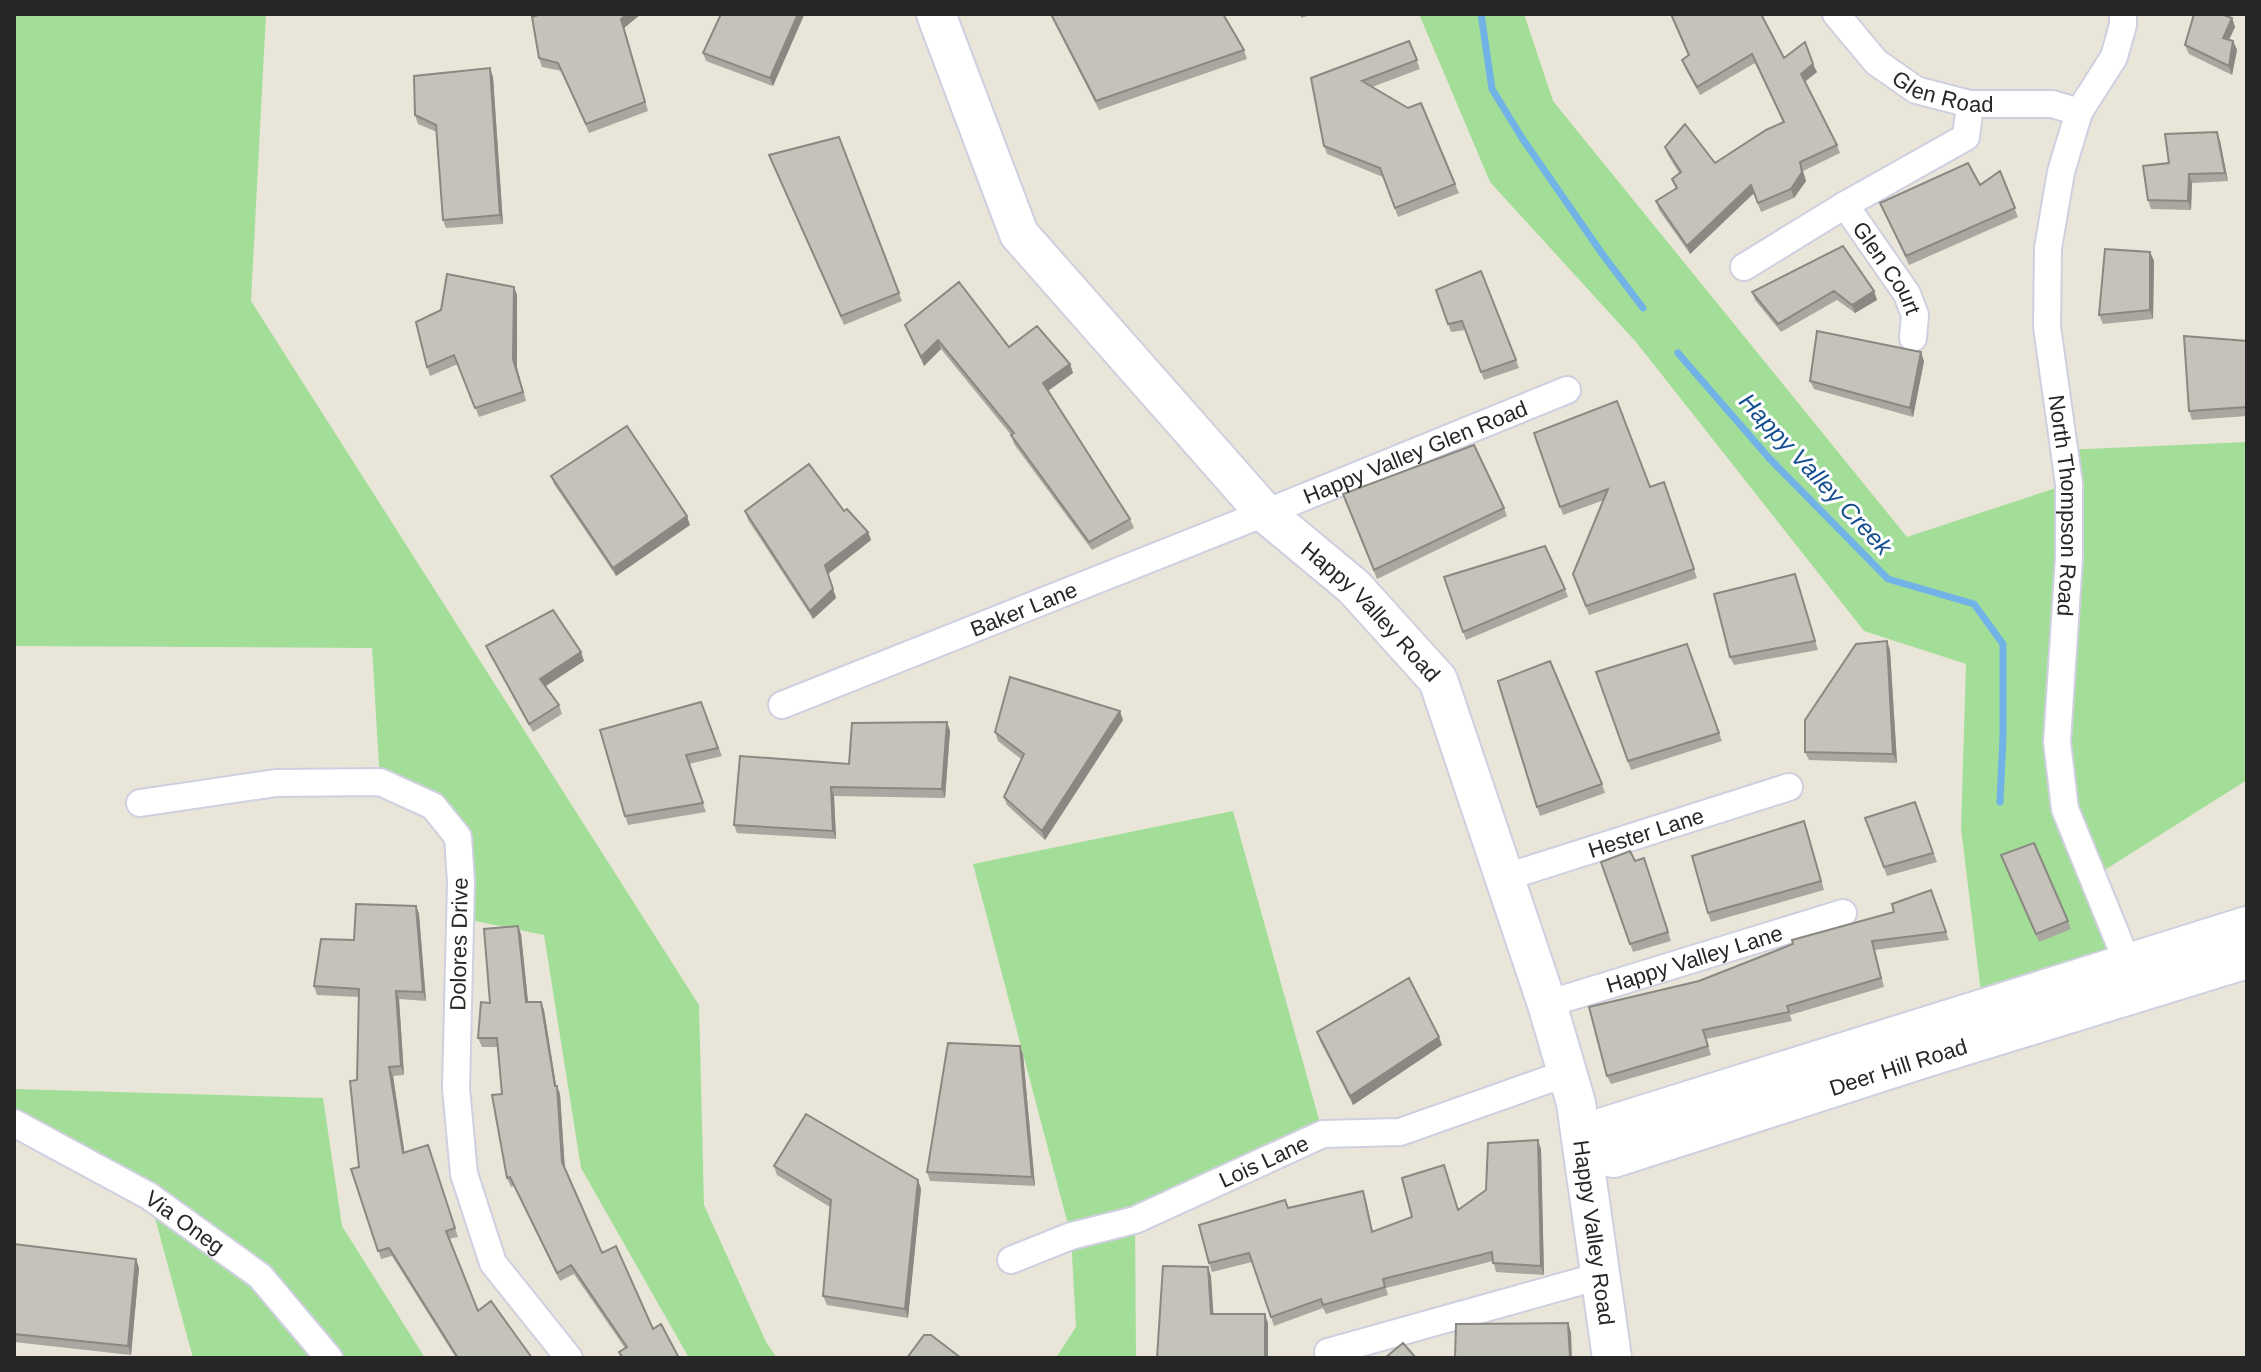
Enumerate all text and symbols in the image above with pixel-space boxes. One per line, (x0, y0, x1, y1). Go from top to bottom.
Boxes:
street label: Glen Road (1888, 65, 1994, 117)
street label: Glen Court (1848, 217, 1926, 318)
water label: Happy Valley Creek (1734, 388, 1899, 562)
street label: North Thompson Road (2044, 393, 2082, 617)
street label: Happy Valley Glen Road (1300, 395, 1531, 509)
street label: Happy Valley Road (1297, 536, 1445, 686)
street label: Baker Lane (967, 577, 1081, 641)
street label: Hester Lane (1585, 802, 1707, 863)
street label: Dolores Drive (445, 877, 473, 1011)
street label: Happy Valley Lane (1603, 920, 1785, 998)
street label: Deer Hill Road (1826, 1033, 1970, 1100)
street label: Lois Lane (1215, 1130, 1312, 1192)
street label: Happy Valley Road (1569, 1138, 1620, 1327)
street label: Via Oneg (141, 1185, 230, 1259)

